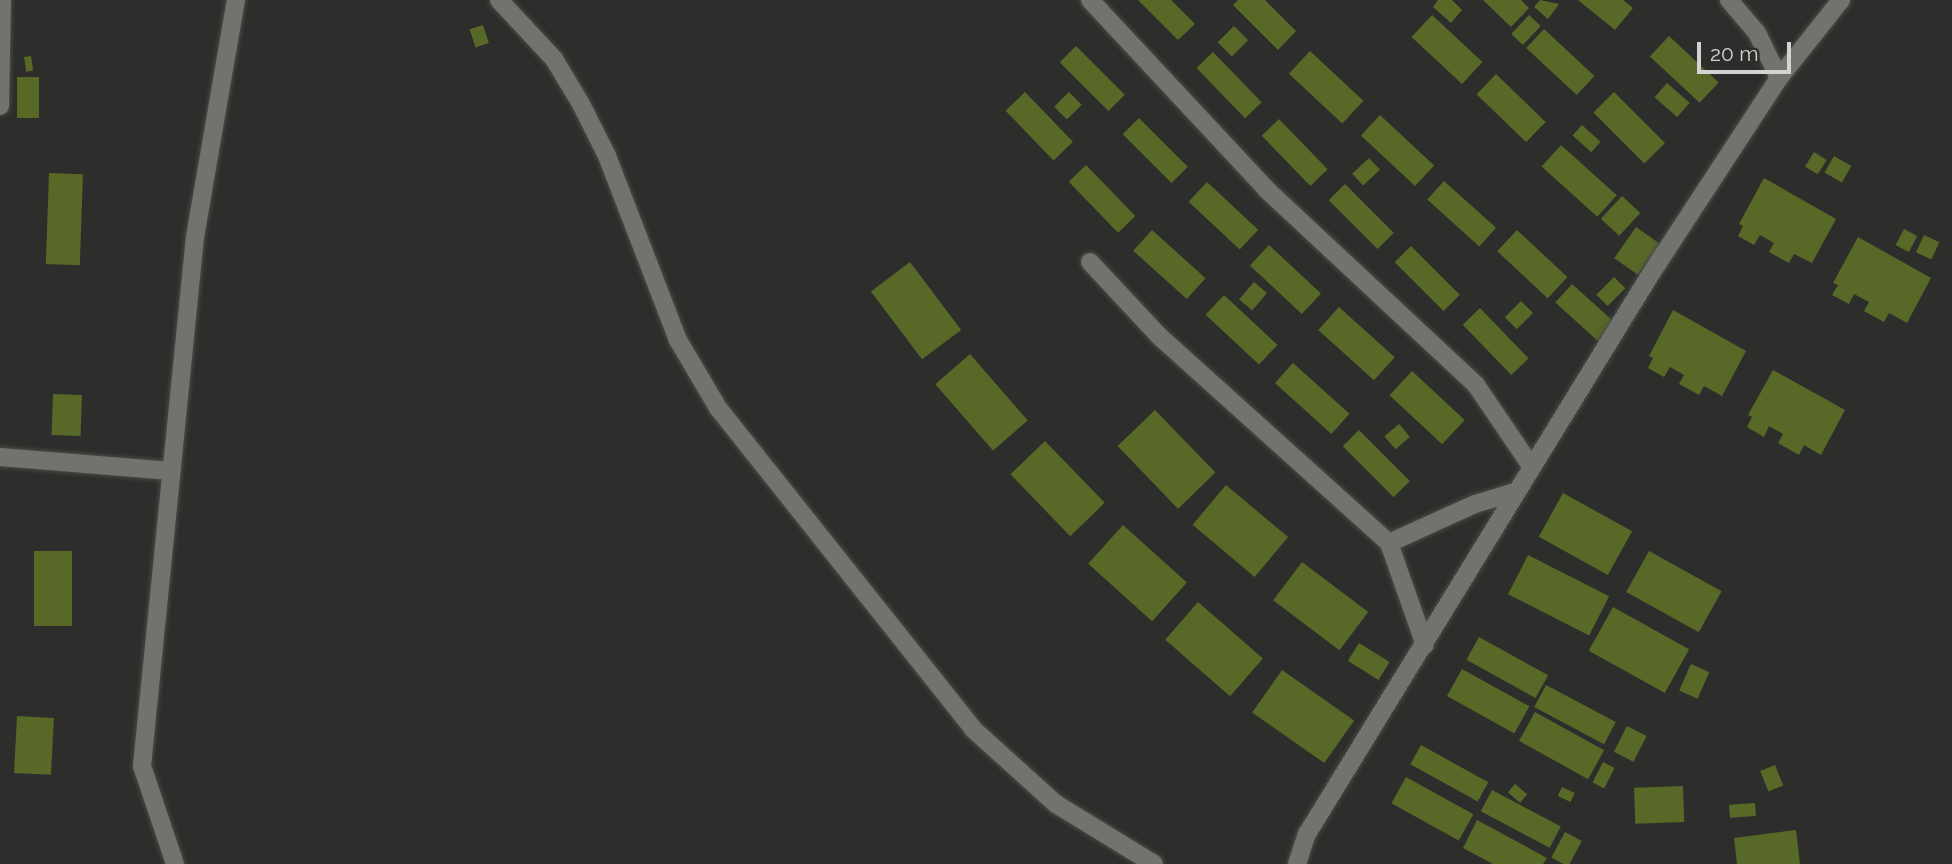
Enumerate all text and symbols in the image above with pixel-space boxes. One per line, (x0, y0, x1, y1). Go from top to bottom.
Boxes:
scale bar (1700, 28, 1794, 72)
text: 20 m (1710, 41, 1758, 66)

